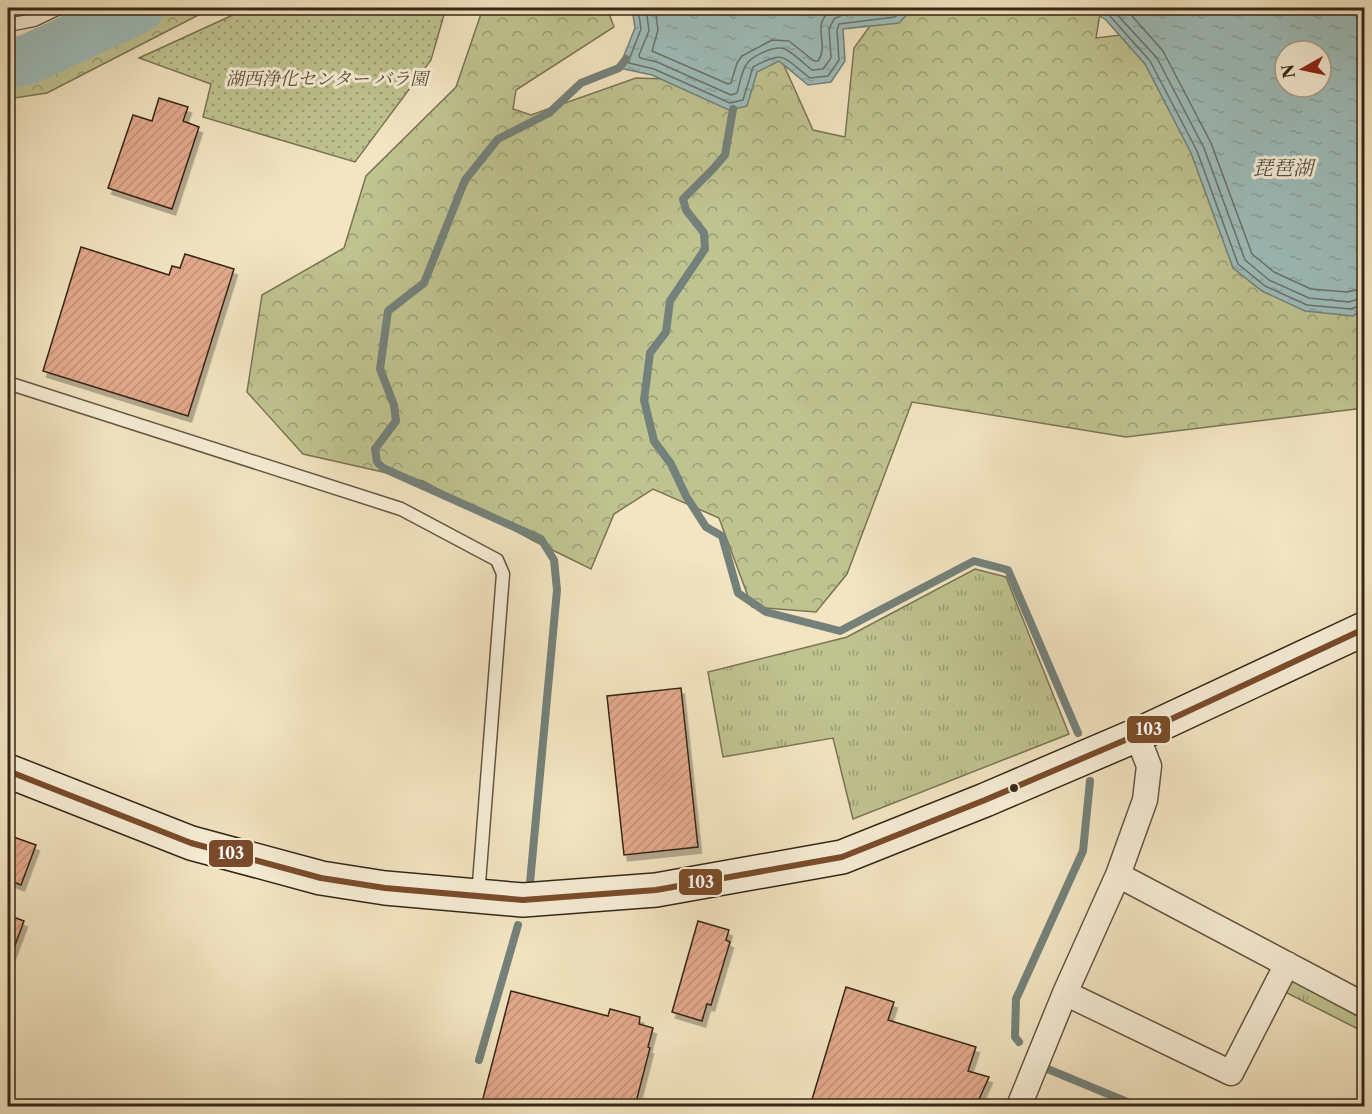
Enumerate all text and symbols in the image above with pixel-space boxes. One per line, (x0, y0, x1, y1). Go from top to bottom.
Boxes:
north arrow (1273, 39, 1333, 99)
text: N (1277, 63, 1299, 80)
park label: 湖西浄化センター バラ園 (226, 68, 431, 90)
water label: 琵琶湖 (1253, 156, 1316, 180)
line badge: 103 (1126, 715, 1171, 744)
text: 103 (1136, 719, 1162, 739)
unlabelled marker (1008, 782, 1020, 794)
line badge: 103 (208, 839, 254, 868)
text: 103 (218, 843, 244, 863)
line badge: 103 (678, 868, 723, 896)
text: 103 (688, 872, 714, 892)

